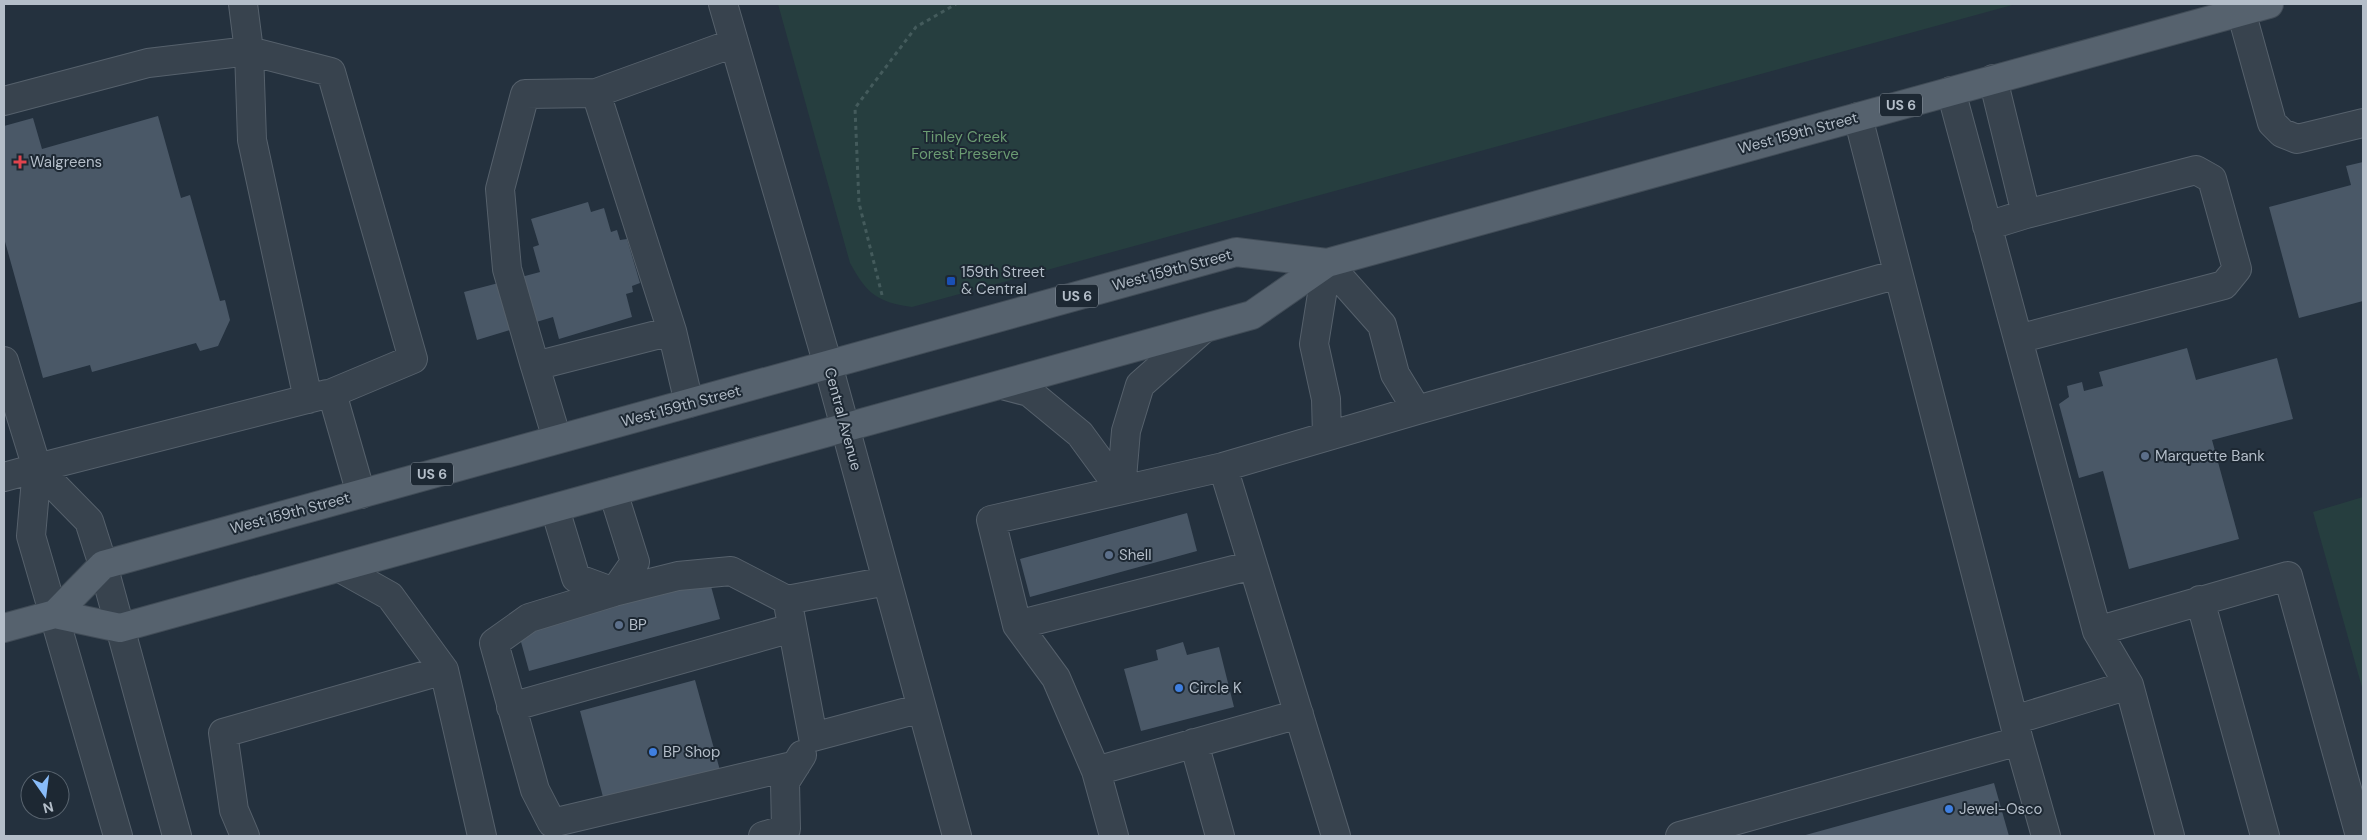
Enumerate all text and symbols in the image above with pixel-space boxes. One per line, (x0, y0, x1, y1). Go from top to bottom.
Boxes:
road number: US 6 (1880, 94, 1922, 116)
street label: West 159th Street (1736, 107, 1860, 159)
park label: Tinley Creek Forest Preserve (911, 127, 1019, 164)
place label: Walgreens (30, 152, 102, 172)
marker: Walgreens (14, 156, 26, 168)
street label: West 159th Street (1110, 244, 1234, 296)
place label: 159th Street & Central (961, 262, 1045, 299)
marker: 159th Street & Central (945, 275, 957, 287)
road number: US 6 (1056, 284, 1098, 308)
street label: Central Avenue (820, 365, 866, 473)
street label: West 159th Street (619, 380, 743, 432)
place label: Marquette Bank (2155, 446, 2265, 466)
marker: Marquette Bank (2139, 450, 2151, 462)
road number: US 6 (411, 462, 453, 486)
street label: West 159th Street (228, 487, 352, 539)
place label: Shell (1119, 545, 1152, 565)
marker: Shell (1103, 549, 1115, 561)
place label: BP (629, 615, 647, 635)
marker: BP (613, 619, 625, 631)
place label: Circle K (1189, 678, 1242, 698)
marker: Circle K (1173, 682, 1185, 694)
place label: BP Shop (663, 742, 720, 762)
marker: BP Shop (647, 746, 659, 758)
north arrow (20, 770, 70, 820)
text: N (41, 798, 55, 818)
place label: Jewel-Osco (1959, 799, 2043, 819)
marker: Jewel-Osco (1943, 803, 1955, 815)

